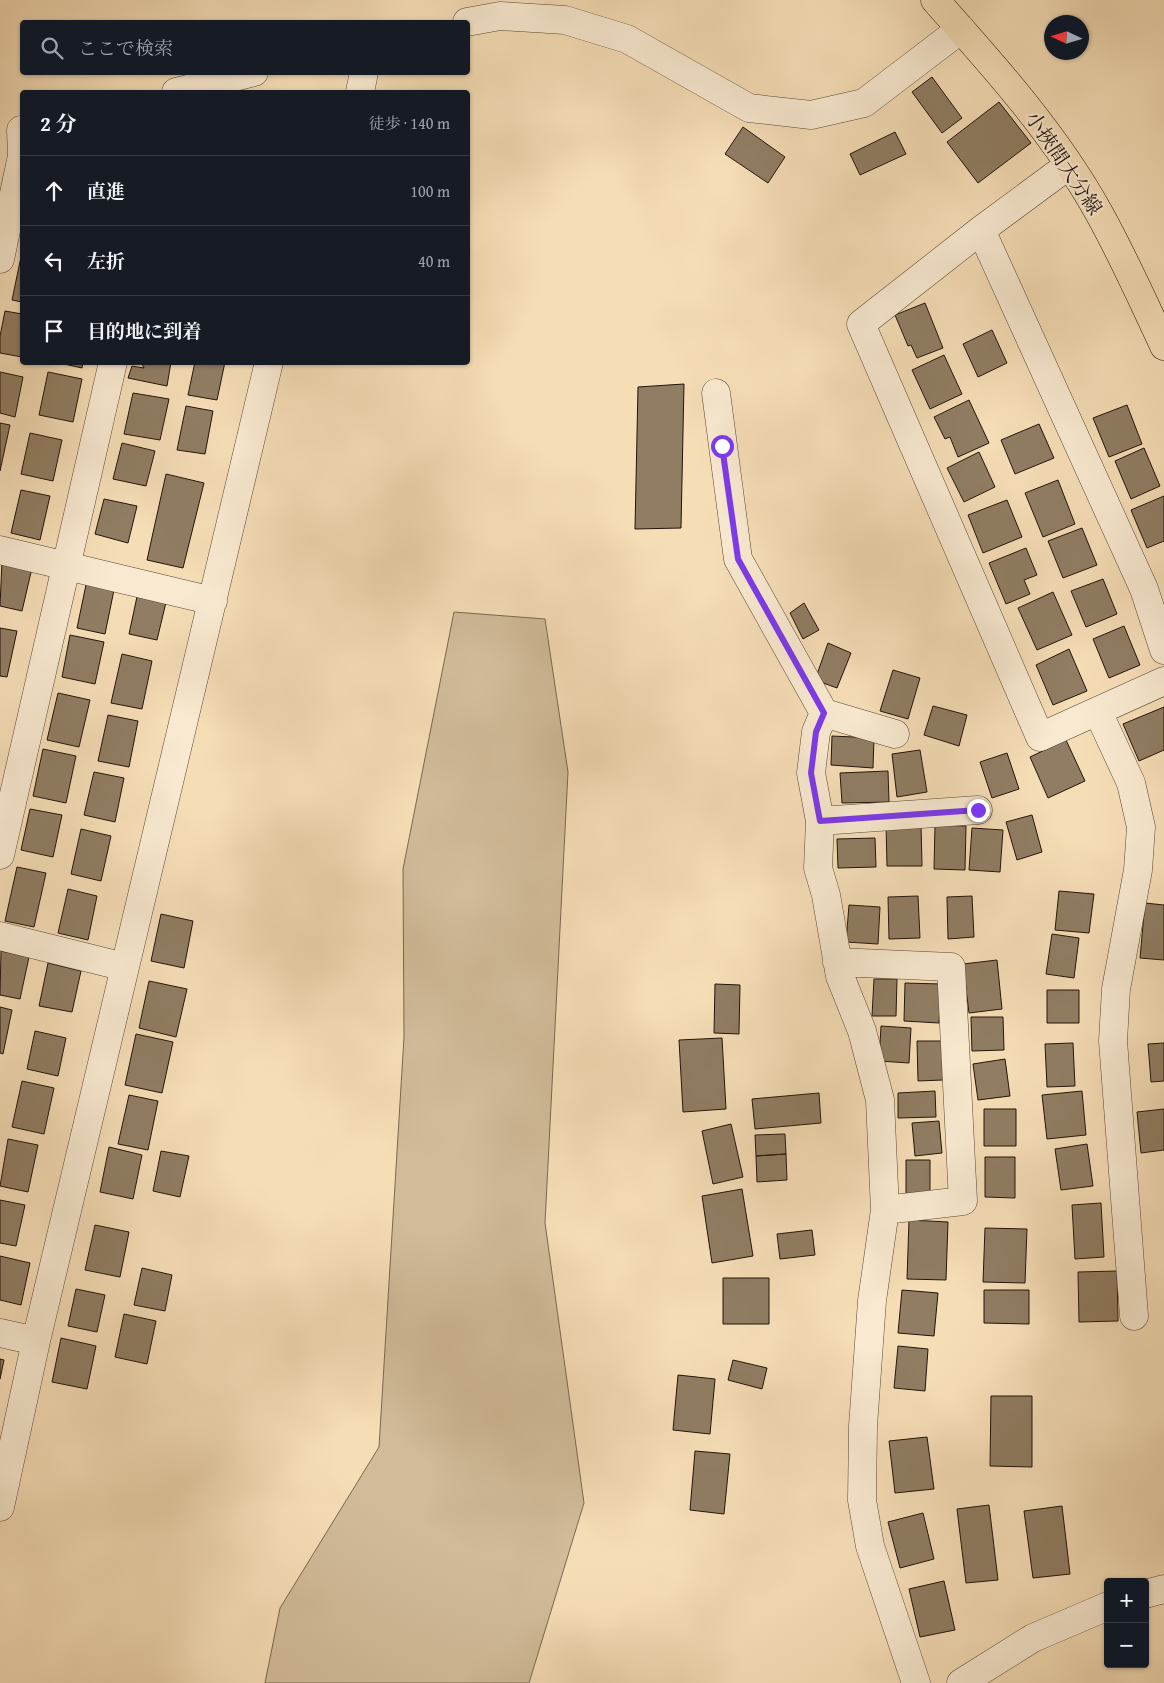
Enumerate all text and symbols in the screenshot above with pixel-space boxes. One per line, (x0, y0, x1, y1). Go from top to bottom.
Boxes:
north arrow (1044, 15, 1089, 60)
search box (20, 20, 470, 75)
icon: search (38, 34, 66, 62)
text: ここで検索 (78, 34, 173, 62)
street label: 小挾間大分線 (1019, 105, 1110, 221)
text: 2 分 (40, 108, 77, 139)
text: 徒歩 · 140 m (369, 111, 450, 135)
icon: ahead (40, 177, 68, 205)
text: 直進 (87, 177, 125, 205)
text: 100 m (410, 179, 450, 203)
icon: left (40, 247, 68, 275)
text: 左折 (87, 247, 125, 275)
text: 40 m (418, 249, 450, 273)
icon: arrive (40, 317, 68, 345)
text: 目的地に到着 (87, 317, 201, 345)
route start (711, 435, 734, 458)
route end (967, 799, 990, 822)
map controls (1104, 1578, 1149, 1668)
button: + (1104, 1578, 1149, 1623)
button: − (1104, 1623, 1149, 1668)

